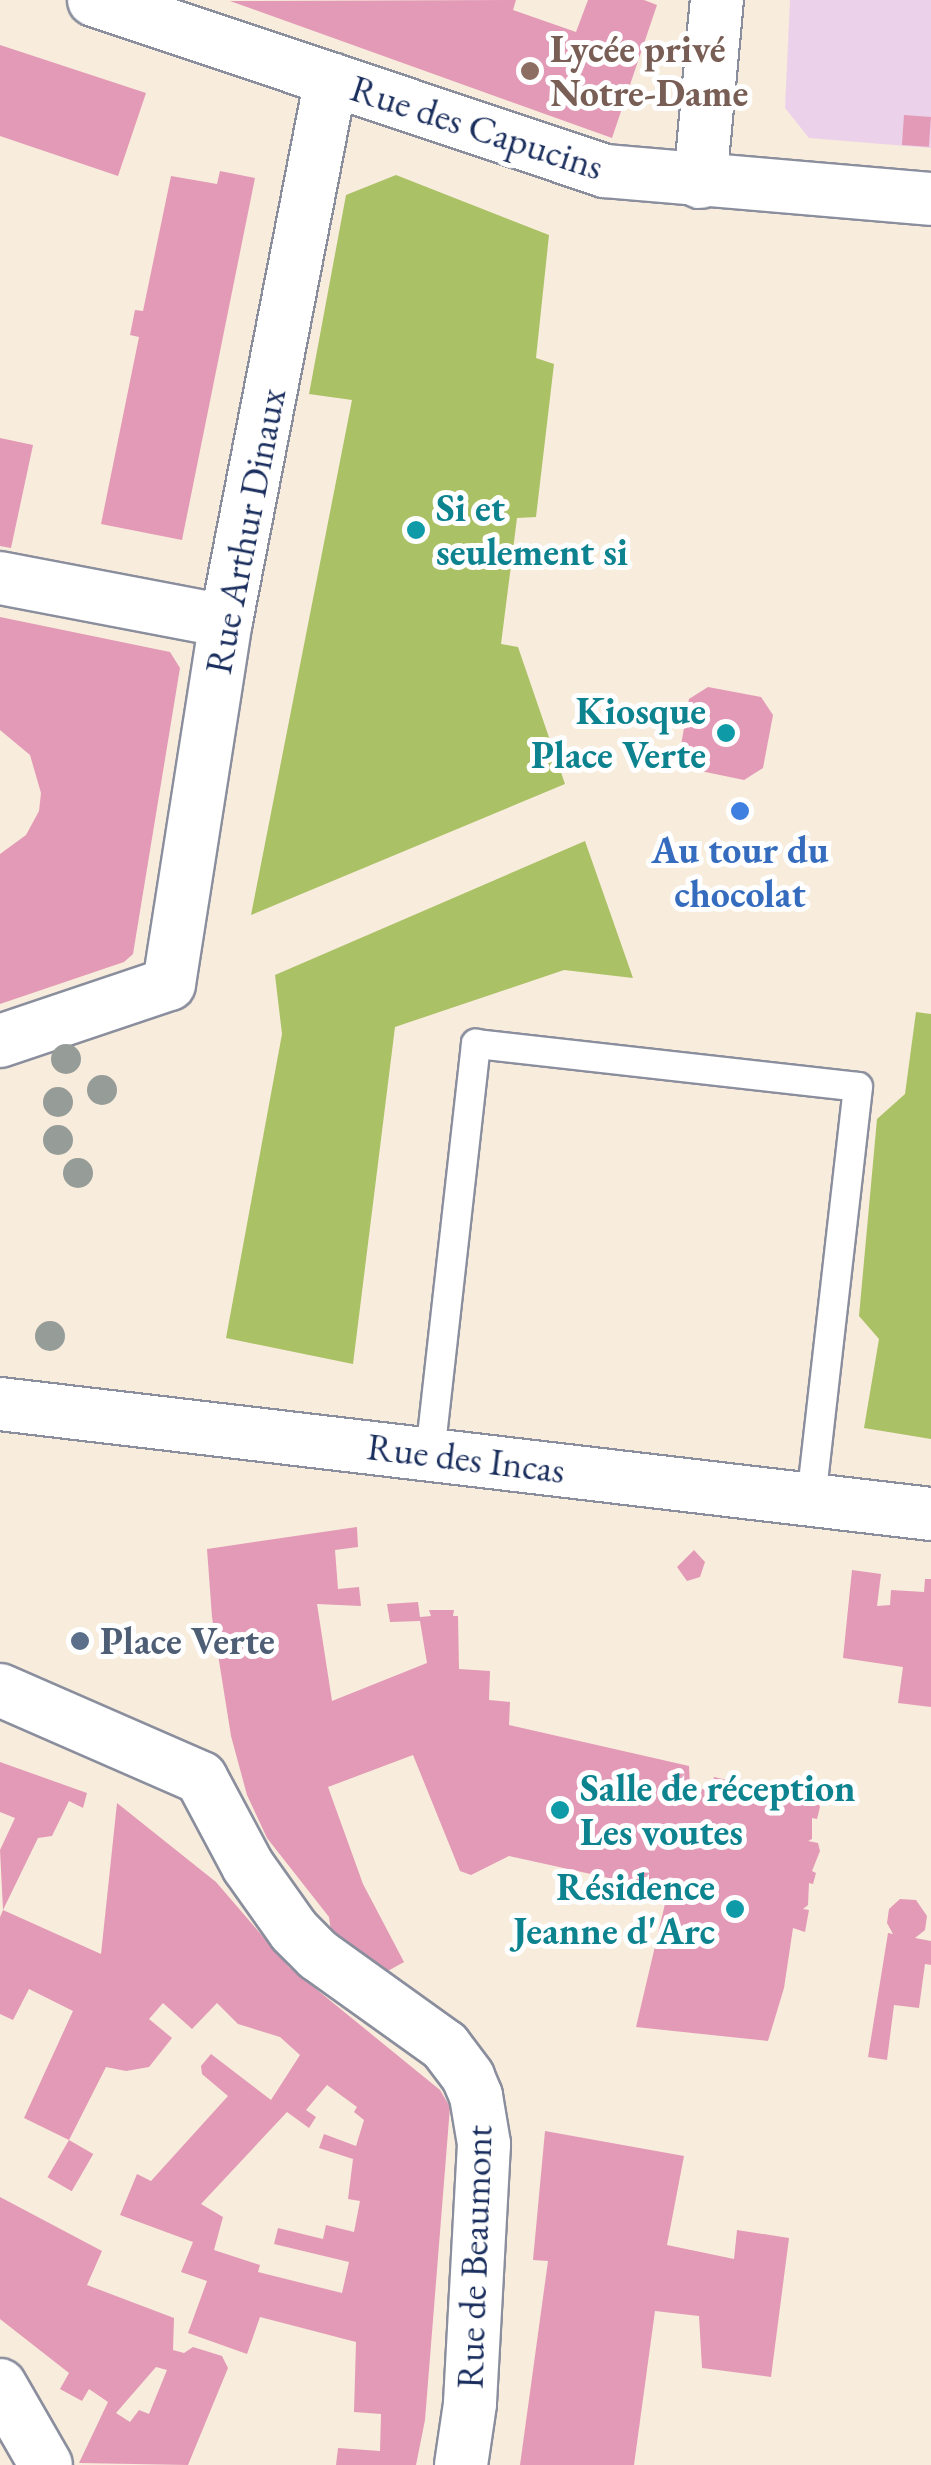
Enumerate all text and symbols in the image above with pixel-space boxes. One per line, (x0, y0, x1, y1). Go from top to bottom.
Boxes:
place label: Lycée privé Notre-Dame (550, 26, 748, 115)
marker: Lycée privé Notre-Dame (519, 60, 541, 82)
street label: Rue des Capucins (345, 65, 609, 189)
street label: Rue Arthur Dinaux (195, 384, 295, 678)
place label: Si et seulement si (436, 485, 628, 574)
marker: Si et seulement si (405, 519, 427, 541)
place label: Kiosque Place Verte (531, 688, 706, 778)
marker: Kiosque Place Verte (715, 722, 737, 744)
marker: Au tour du chocolat (729, 800, 751, 822)
place label: Au tour du chocolat (651, 827, 829, 916)
street label: Rue des Incas (365, 1423, 567, 1493)
place label: Place Verte (100, 1618, 275, 1664)
marker: Place Verte (69, 1630, 91, 1652)
place label: Salle de réception Les voutes (580, 1765, 856, 1855)
marker: Salle de réception Les voutes (549, 1799, 571, 1821)
place label: Résidence Jeanne d'Arc (513, 1864, 715, 1954)
marker: Résidence Jeanne d'Arc (724, 1898, 746, 1920)
street label: Rue de Beaumont (447, 2124, 501, 2390)

